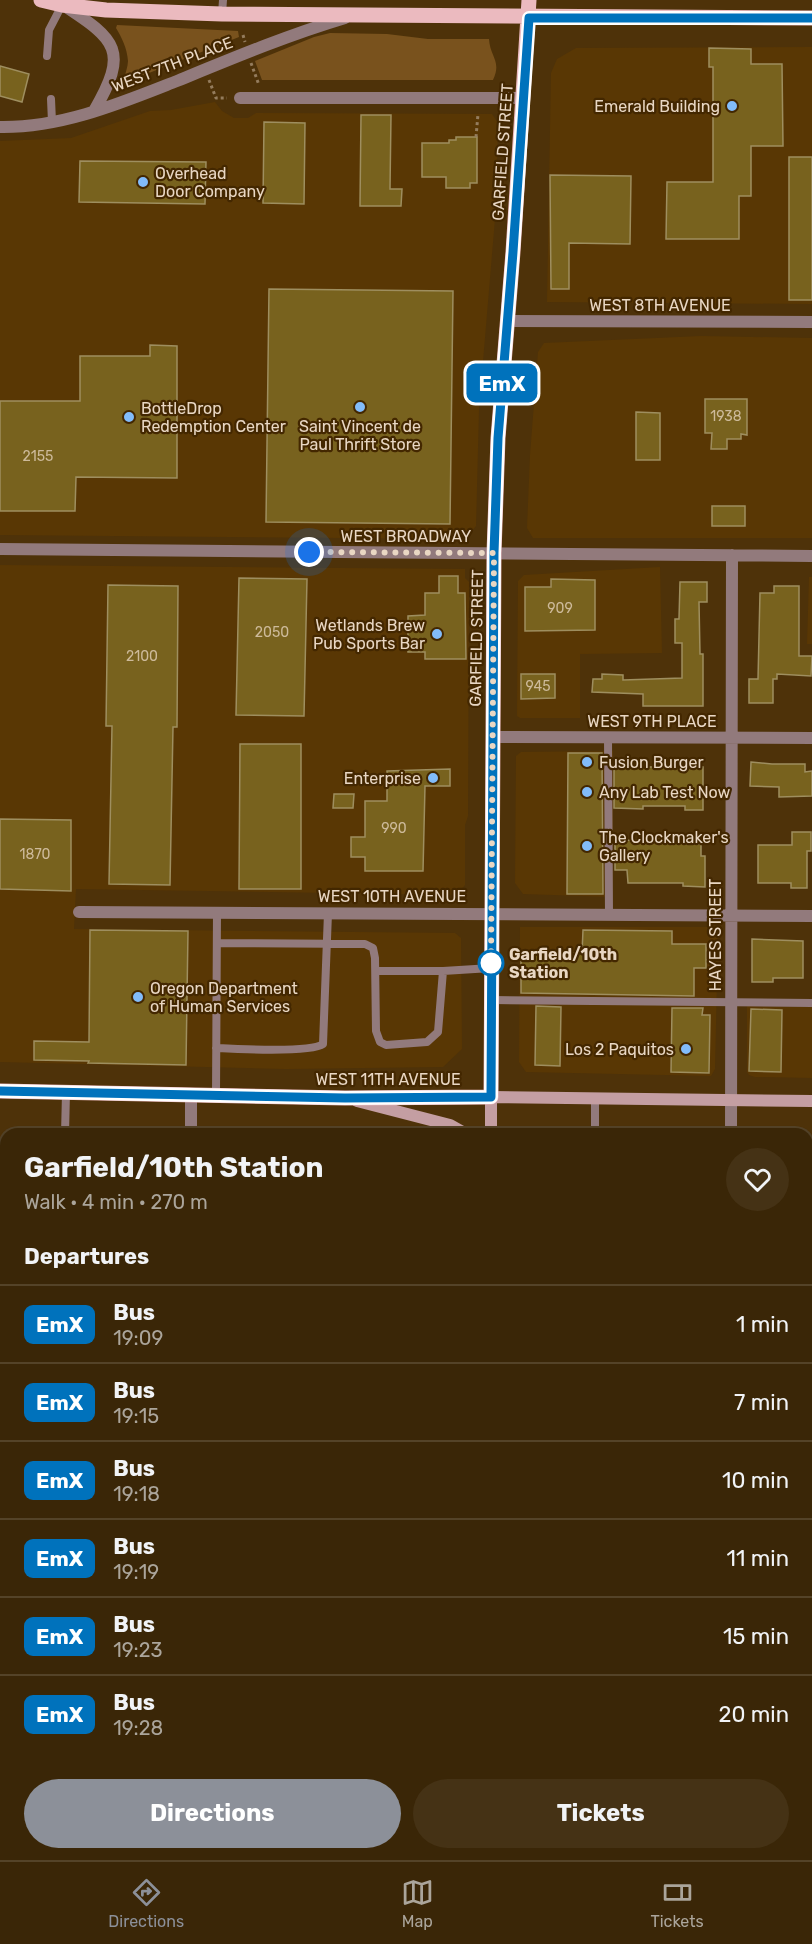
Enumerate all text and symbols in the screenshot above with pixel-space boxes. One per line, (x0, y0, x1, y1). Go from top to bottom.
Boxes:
street label: WEST 7TH PLACE (109, 33, 235, 96)
street label: GARFIELD STREET (488, 83, 517, 221)
place label: Emerald Building (594, 97, 720, 116)
marker: Emerald Building (725, 99, 739, 113)
place label: Overhead Door Company (155, 164, 265, 201)
marker: Overhead Door Company (136, 175, 150, 189)
street label: WEST 8TH AVENUE (589, 296, 731, 315)
line badge: EmX (468, 364, 536, 403)
text: EmX (478, 371, 526, 396)
place label: BottleDrop Redemption Center (141, 399, 286, 436)
marker: Saint Vincent de Paul Thrift Store (353, 400, 367, 414)
house number: 1938 (710, 408, 742, 425)
marker: BottleDrop Redemption Center (122, 410, 136, 424)
place label: Saint Vincent de Paul Thrift Store (299, 417, 421, 454)
house number: 2155 (23, 448, 53, 465)
street label: WEST BROADWAY (341, 527, 471, 546)
your location (294, 537, 324, 567)
street label: GARFIELD STREET (466, 569, 487, 707)
house number: 909 (547, 600, 573, 617)
place label: Wetlands Brew Pub Sports Bar (313, 616, 425, 653)
house number: 2050 (255, 624, 289, 641)
marker: Wetlands Brew Pub Sports Bar (430, 627, 444, 641)
house number: 2100 (126, 648, 158, 665)
house number: 945 (525, 678, 551, 695)
street label: WEST 9TH PLACE (587, 712, 717, 731)
place label: Fusion Burger (599, 753, 703, 772)
marker: Fusion Burger (580, 755, 594, 769)
place label: Enterprise (344, 769, 421, 788)
marker: Enterprise (426, 771, 440, 785)
place label: Any Lab Test Now (599, 783, 730, 802)
marker: Any Lab Test Now (580, 785, 594, 799)
house number: 990 (381, 820, 407, 837)
place label: The Clockmaker's Gallery (599, 828, 729, 865)
marker: The Clockmaker's Gallery (580, 839, 594, 853)
house number: 1870 (20, 846, 51, 863)
street label: HAYES STREET (706, 878, 725, 992)
street label: WEST 10TH AVENUE (318, 887, 466, 906)
place label: Garfield/10th Station (509, 945, 617, 982)
marker: Garfield/10th Station (478, 950, 504, 976)
place label: Oregon Department of Human Services (150, 979, 298, 1016)
marker: Oregon Department of Human Services (131, 990, 145, 1004)
place label: Los 2 Paquitos (565, 1040, 674, 1059)
marker: Los 2 Paquitos (679, 1042, 693, 1056)
street label: WEST 11TH AVENUE (315, 1070, 461, 1089)
button: heart (726, 1148, 789, 1211)
text: Garfield/10th Station (24, 1151, 324, 1184)
text: Walk · 4 min · 270 m (24, 1190, 208, 1214)
text: Departures (24, 1243, 149, 1270)
text: Bus (113, 1299, 155, 1326)
text: 1 min (736, 1311, 789, 1338)
text: EmX (36, 1312, 83, 1337)
text: 19:09 (113, 1326, 163, 1350)
text: Bus (113, 1377, 155, 1404)
text: 7 min (734, 1389, 789, 1416)
text: EmX (36, 1390, 83, 1415)
text: 19:15 (113, 1404, 159, 1428)
text: Bus (113, 1455, 155, 1482)
text: 10 min (722, 1467, 789, 1494)
text: EmX (36, 1468, 83, 1493)
text: 19:18 (113, 1482, 160, 1506)
text: Bus (113, 1533, 155, 1560)
text: 11 min (727, 1545, 789, 1572)
text: EmX (36, 1546, 83, 1571)
text: 19:19 (113, 1560, 159, 1584)
text: Bus (113, 1611, 155, 1638)
text: 15 min (723, 1623, 789, 1650)
text: EmX (36, 1624, 83, 1649)
text: 19:23 (113, 1638, 162, 1662)
text: Bus (113, 1689, 155, 1716)
text: 20 min (719, 1701, 789, 1728)
text: EmX (36, 1702, 83, 1727)
text: 19:28 (113, 1716, 163, 1740)
button: Directions (24, 1779, 401, 1848)
button: Tickets (413, 1779, 789, 1848)
tab: Directions (108, 1876, 184, 1931)
tab: Map (401, 1876, 434, 1931)
tab: Tickets (651, 1876, 704, 1931)

